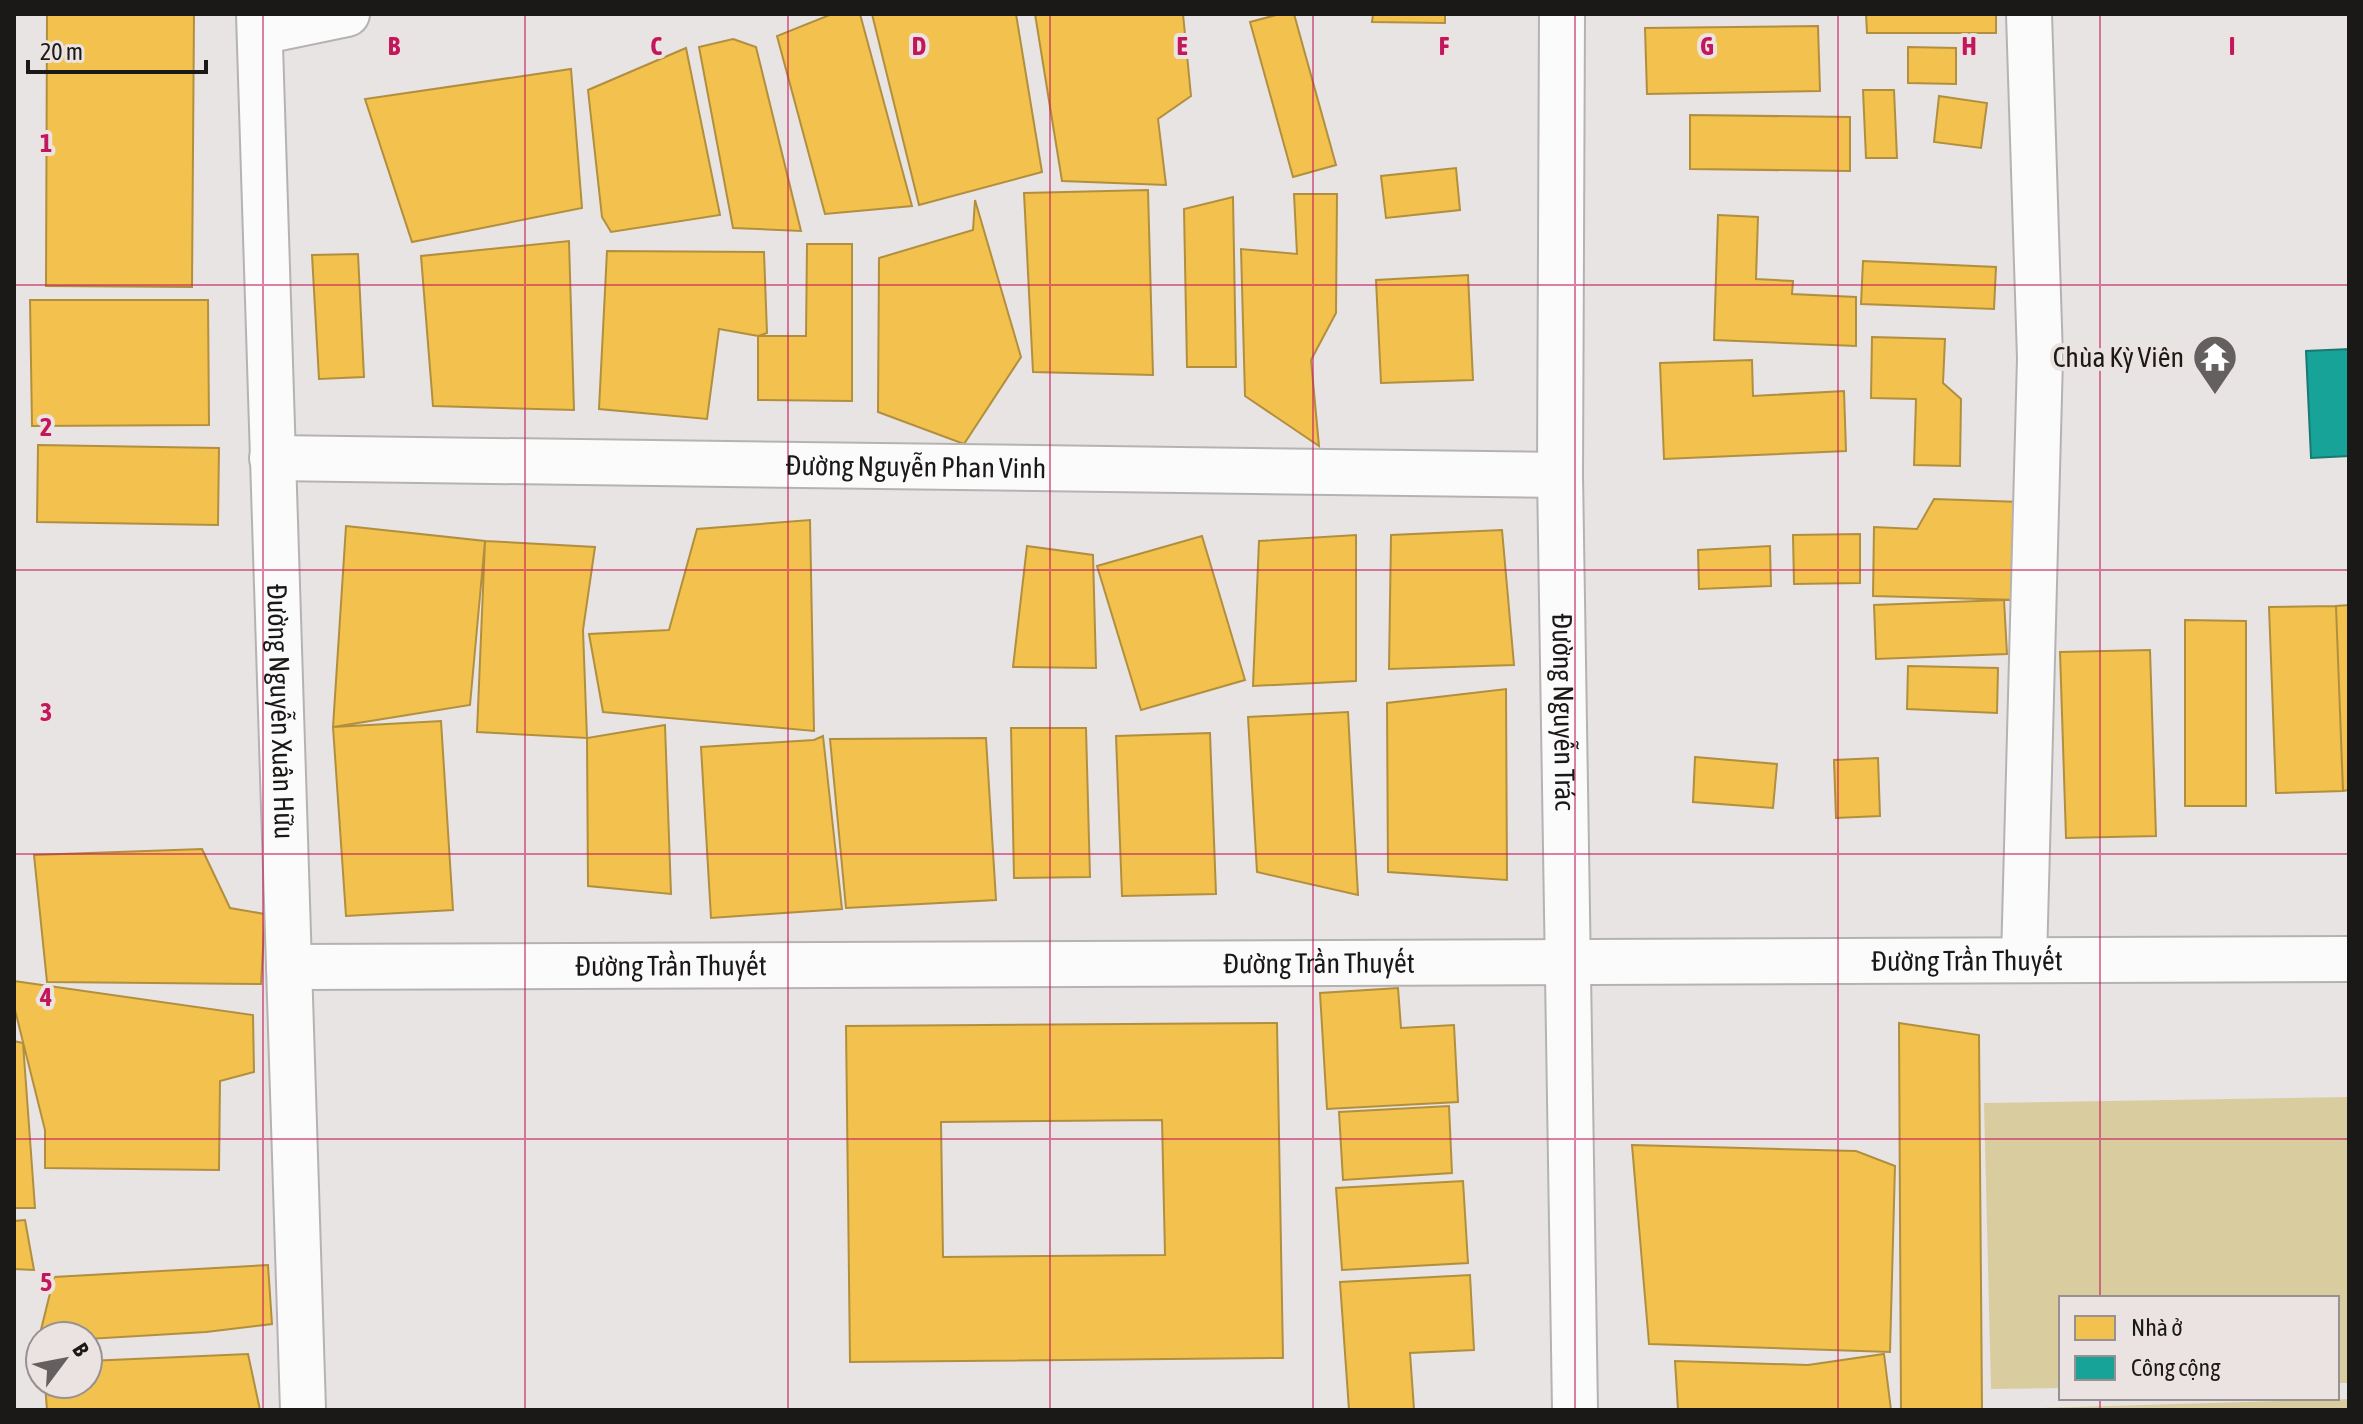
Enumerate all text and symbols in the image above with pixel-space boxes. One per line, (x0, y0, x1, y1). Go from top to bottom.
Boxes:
scale bar (28, 24, 206, 74)
text: B (388, 31, 401, 61)
text: C (650, 31, 662, 61)
text: D (912, 31, 926, 61)
text: E (1176, 31, 1188, 61)
text: F (1439, 31, 1450, 61)
text: G (1700, 31, 1714, 61)
text: H (1961, 31, 1977, 61)
text: I (2229, 31, 2235, 61)
text: 20 m (40, 38, 83, 65)
text: 1 (40, 128, 52, 158)
temple icon: Chùa Kỳ Viên (2191, 333, 2239, 396)
place label: Chùa Kỳ Viên (2053, 341, 2184, 373)
text: 2 (40, 412, 52, 442)
street label: Đường Nguyễn Phan Vinh (785, 449, 1046, 484)
street label: Đường Nguyễn Xuân Hữu (261, 584, 301, 840)
street label: Đường Nguyễn Trác (1546, 613, 1581, 811)
text: 3 (40, 697, 52, 727)
street label: Đường Trần Thuyết (1871, 944, 2063, 977)
street label: Đường Trần Thuyết (1223, 947, 1415, 979)
street label: Đường Trần Thuyết (575, 949, 767, 982)
text: 4 (39, 982, 52, 1012)
text: 5 (40, 1267, 52, 1297)
legend (2059, 1296, 2339, 1400)
text: Nhà ở (2131, 1314, 2183, 1341)
north arrow (24, 1320, 104, 1400)
text: B (67, 1338, 95, 1361)
text: Công cộng (2131, 1354, 2221, 1381)

